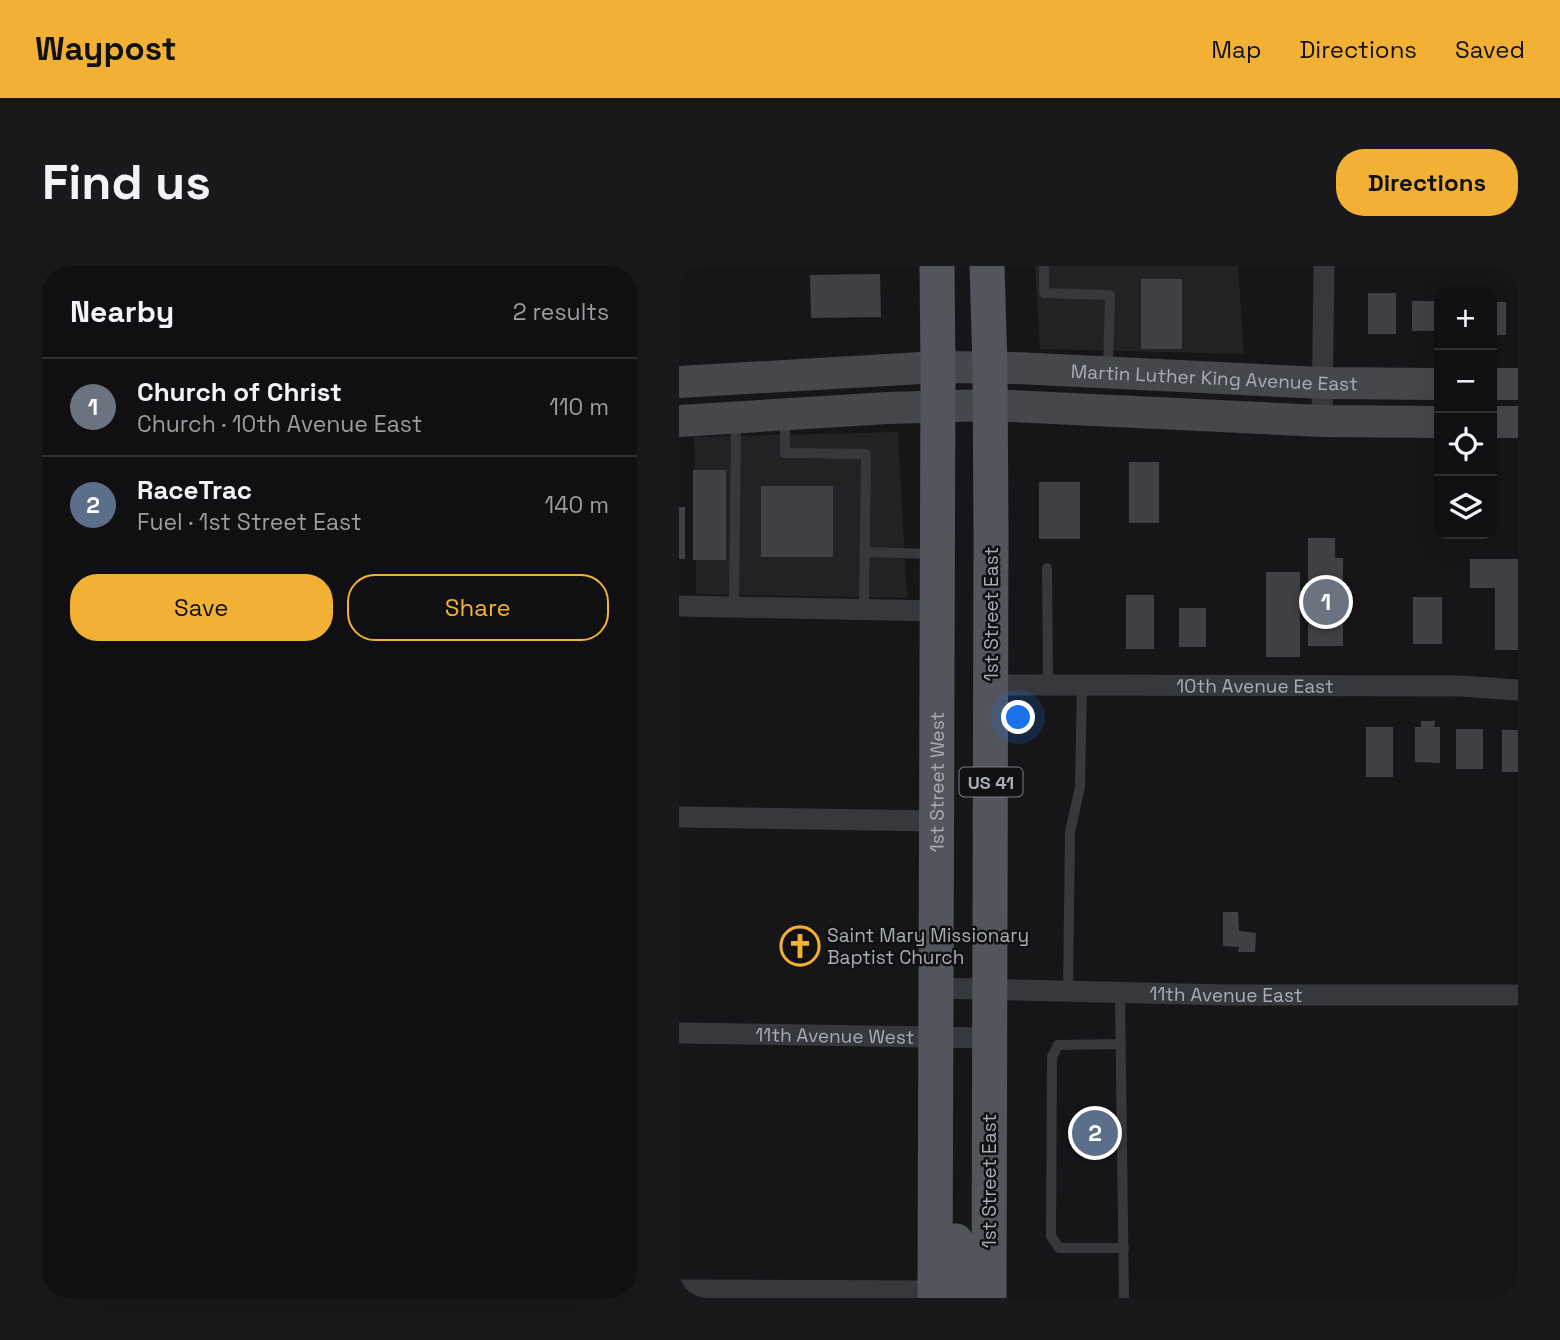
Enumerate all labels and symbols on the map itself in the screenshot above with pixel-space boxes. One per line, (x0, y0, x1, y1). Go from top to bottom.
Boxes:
street label: Martin Luther King Avenue East (1070, 358, 1358, 396)
street label: 1st Street East (979, 547, 1004, 681)
pin: 1 (1303, 576, 1349, 628)
street label: 10th Avenue East (1176, 673, 1334, 698)
your location (1001, 700, 1035, 734)
street label: 1st Street West (924, 712, 949, 852)
road number: US 41 (959, 768, 1023, 796)
place label: Saint Mary Missionary Baptist Church (827, 923, 1029, 970)
church icon: Saint Mary Missionary Baptist Church (779, 925, 821, 967)
street label: 11th Avenue East (1149, 981, 1302, 1008)
street label: 11th Avenue West (755, 1022, 915, 1049)
pin: 2 (1072, 1107, 1118, 1159)
street label: 1st Street East (977, 1114, 1002, 1248)

